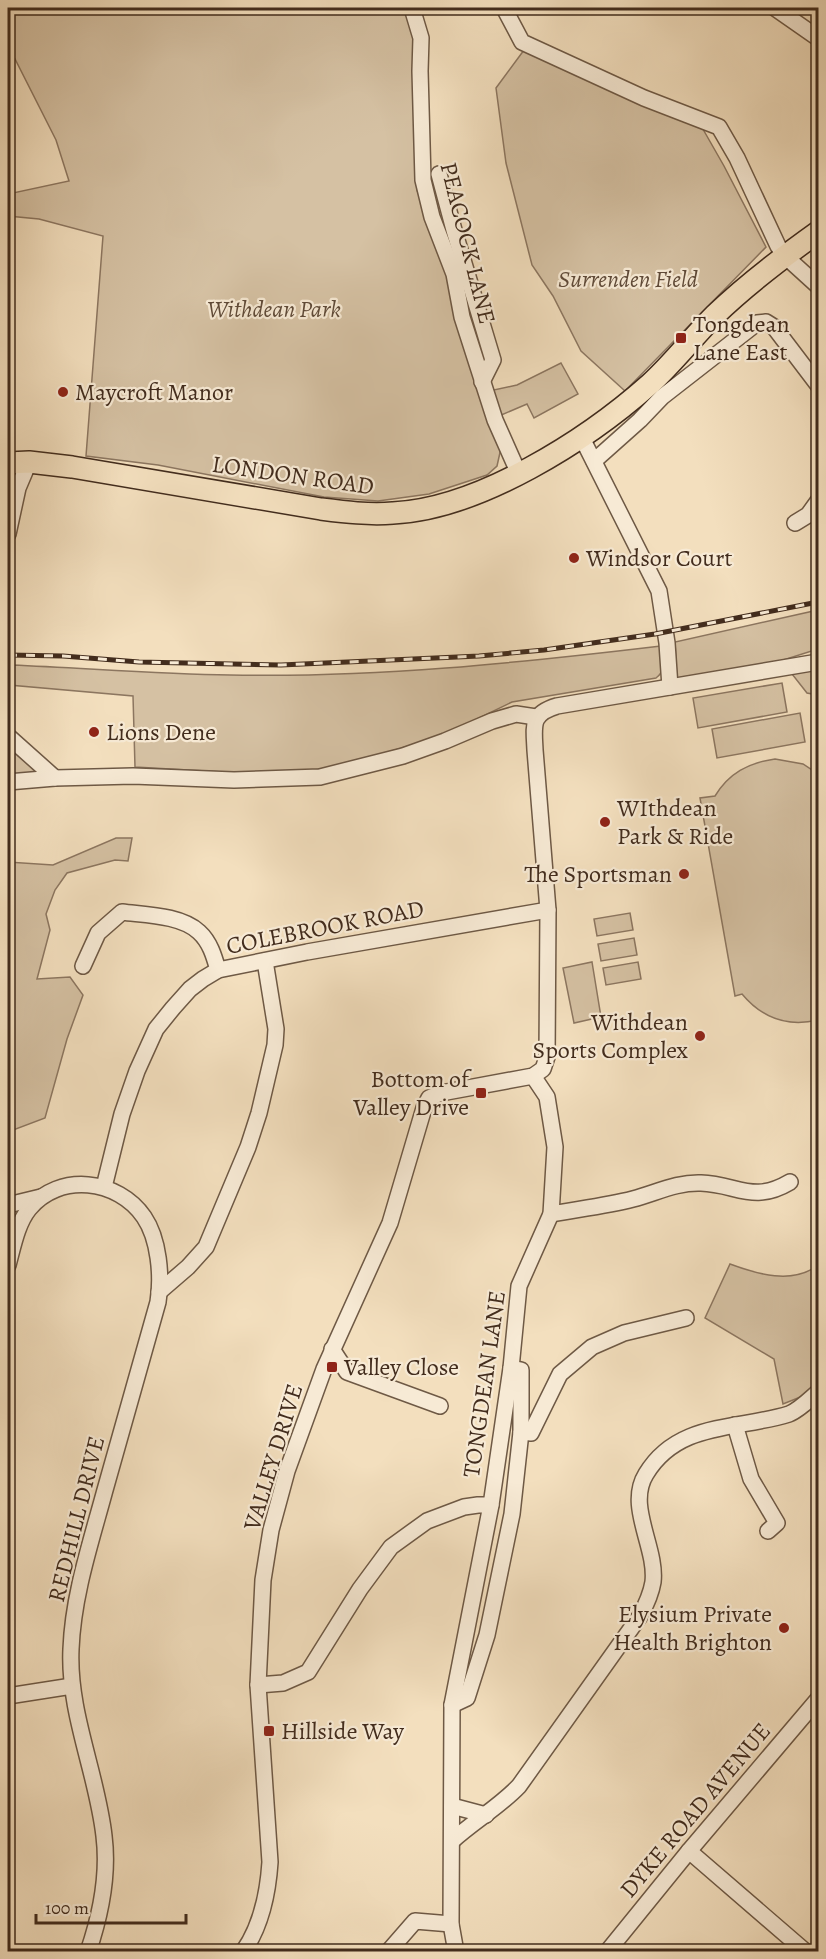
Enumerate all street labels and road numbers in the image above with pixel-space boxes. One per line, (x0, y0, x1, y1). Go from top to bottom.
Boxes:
street label: PEACOCK LANE (432, 159, 504, 327)
street label: LONDON ROAD (210, 448, 376, 502)
street label: COLEBROOK ROAD (223, 892, 427, 962)
street label: TONGDEAN LANE (455, 1289, 513, 1479)
street label: VALLEY DRIVE (235, 1380, 310, 1535)
street label: REDHILL DRIVE (40, 1433, 112, 1605)
street label: DYKE ROAD AVENUE (612, 1716, 778, 1904)

